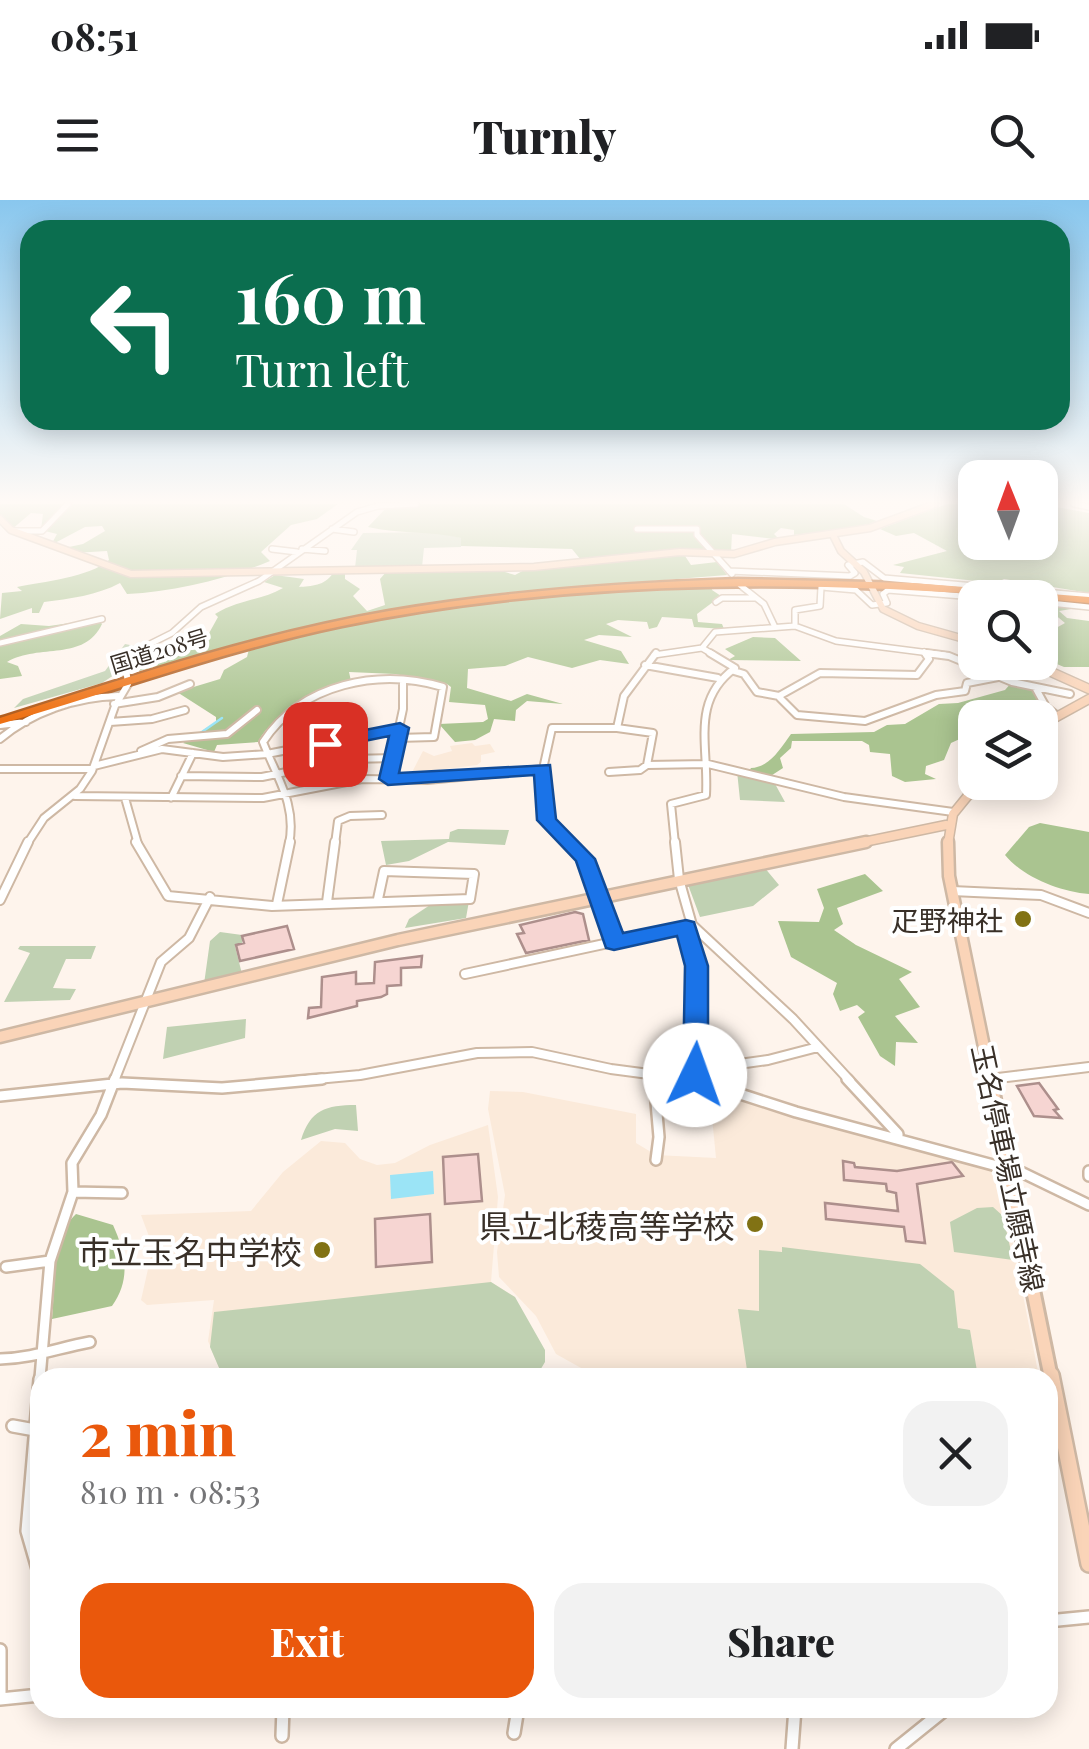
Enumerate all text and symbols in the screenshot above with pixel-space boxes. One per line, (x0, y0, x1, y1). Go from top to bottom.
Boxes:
text: 08:51 (50, 10, 139, 61)
text: Turnly (473, 105, 616, 165)
icon: menu (50, 108, 105, 163)
icon: search (984, 108, 1039, 163)
text: 160 m (235, 248, 426, 342)
icon: left (70, 260, 200, 390)
text: Turn left (235, 338, 409, 398)
north arrow (958, 460, 1058, 560)
map controls (958, 460, 1058, 800)
button: search (958, 580, 1058, 680)
street label: 国道208号 (106, 621, 212, 679)
button: layers (958, 700, 1058, 800)
pin (283, 702, 368, 787)
icon: arrive (298, 717, 353, 772)
place label: 疋野神社 (891, 901, 1003, 938)
marker: 疋野神社 (1012, 908, 1034, 930)
position arrow (643, 1023, 747, 1127)
street label: 玉名停車場立願寺線 (965, 1041, 1053, 1295)
place label: 県立北稜高等学校 (479, 1203, 735, 1246)
marker: 県立北稜高等学校 (744, 1213, 766, 1235)
place label: 市立玉名中学校 (78, 1229, 302, 1272)
marker: 市立玉名中学校 (311, 1239, 333, 1261)
text: 2 min (80, 1391, 236, 1471)
button: close (903, 1401, 1008, 1506)
text: 810 m · 08:53 (80, 1469, 261, 1512)
button: Exit (80, 1583, 534, 1698)
button: Share (554, 1583, 1008, 1698)

